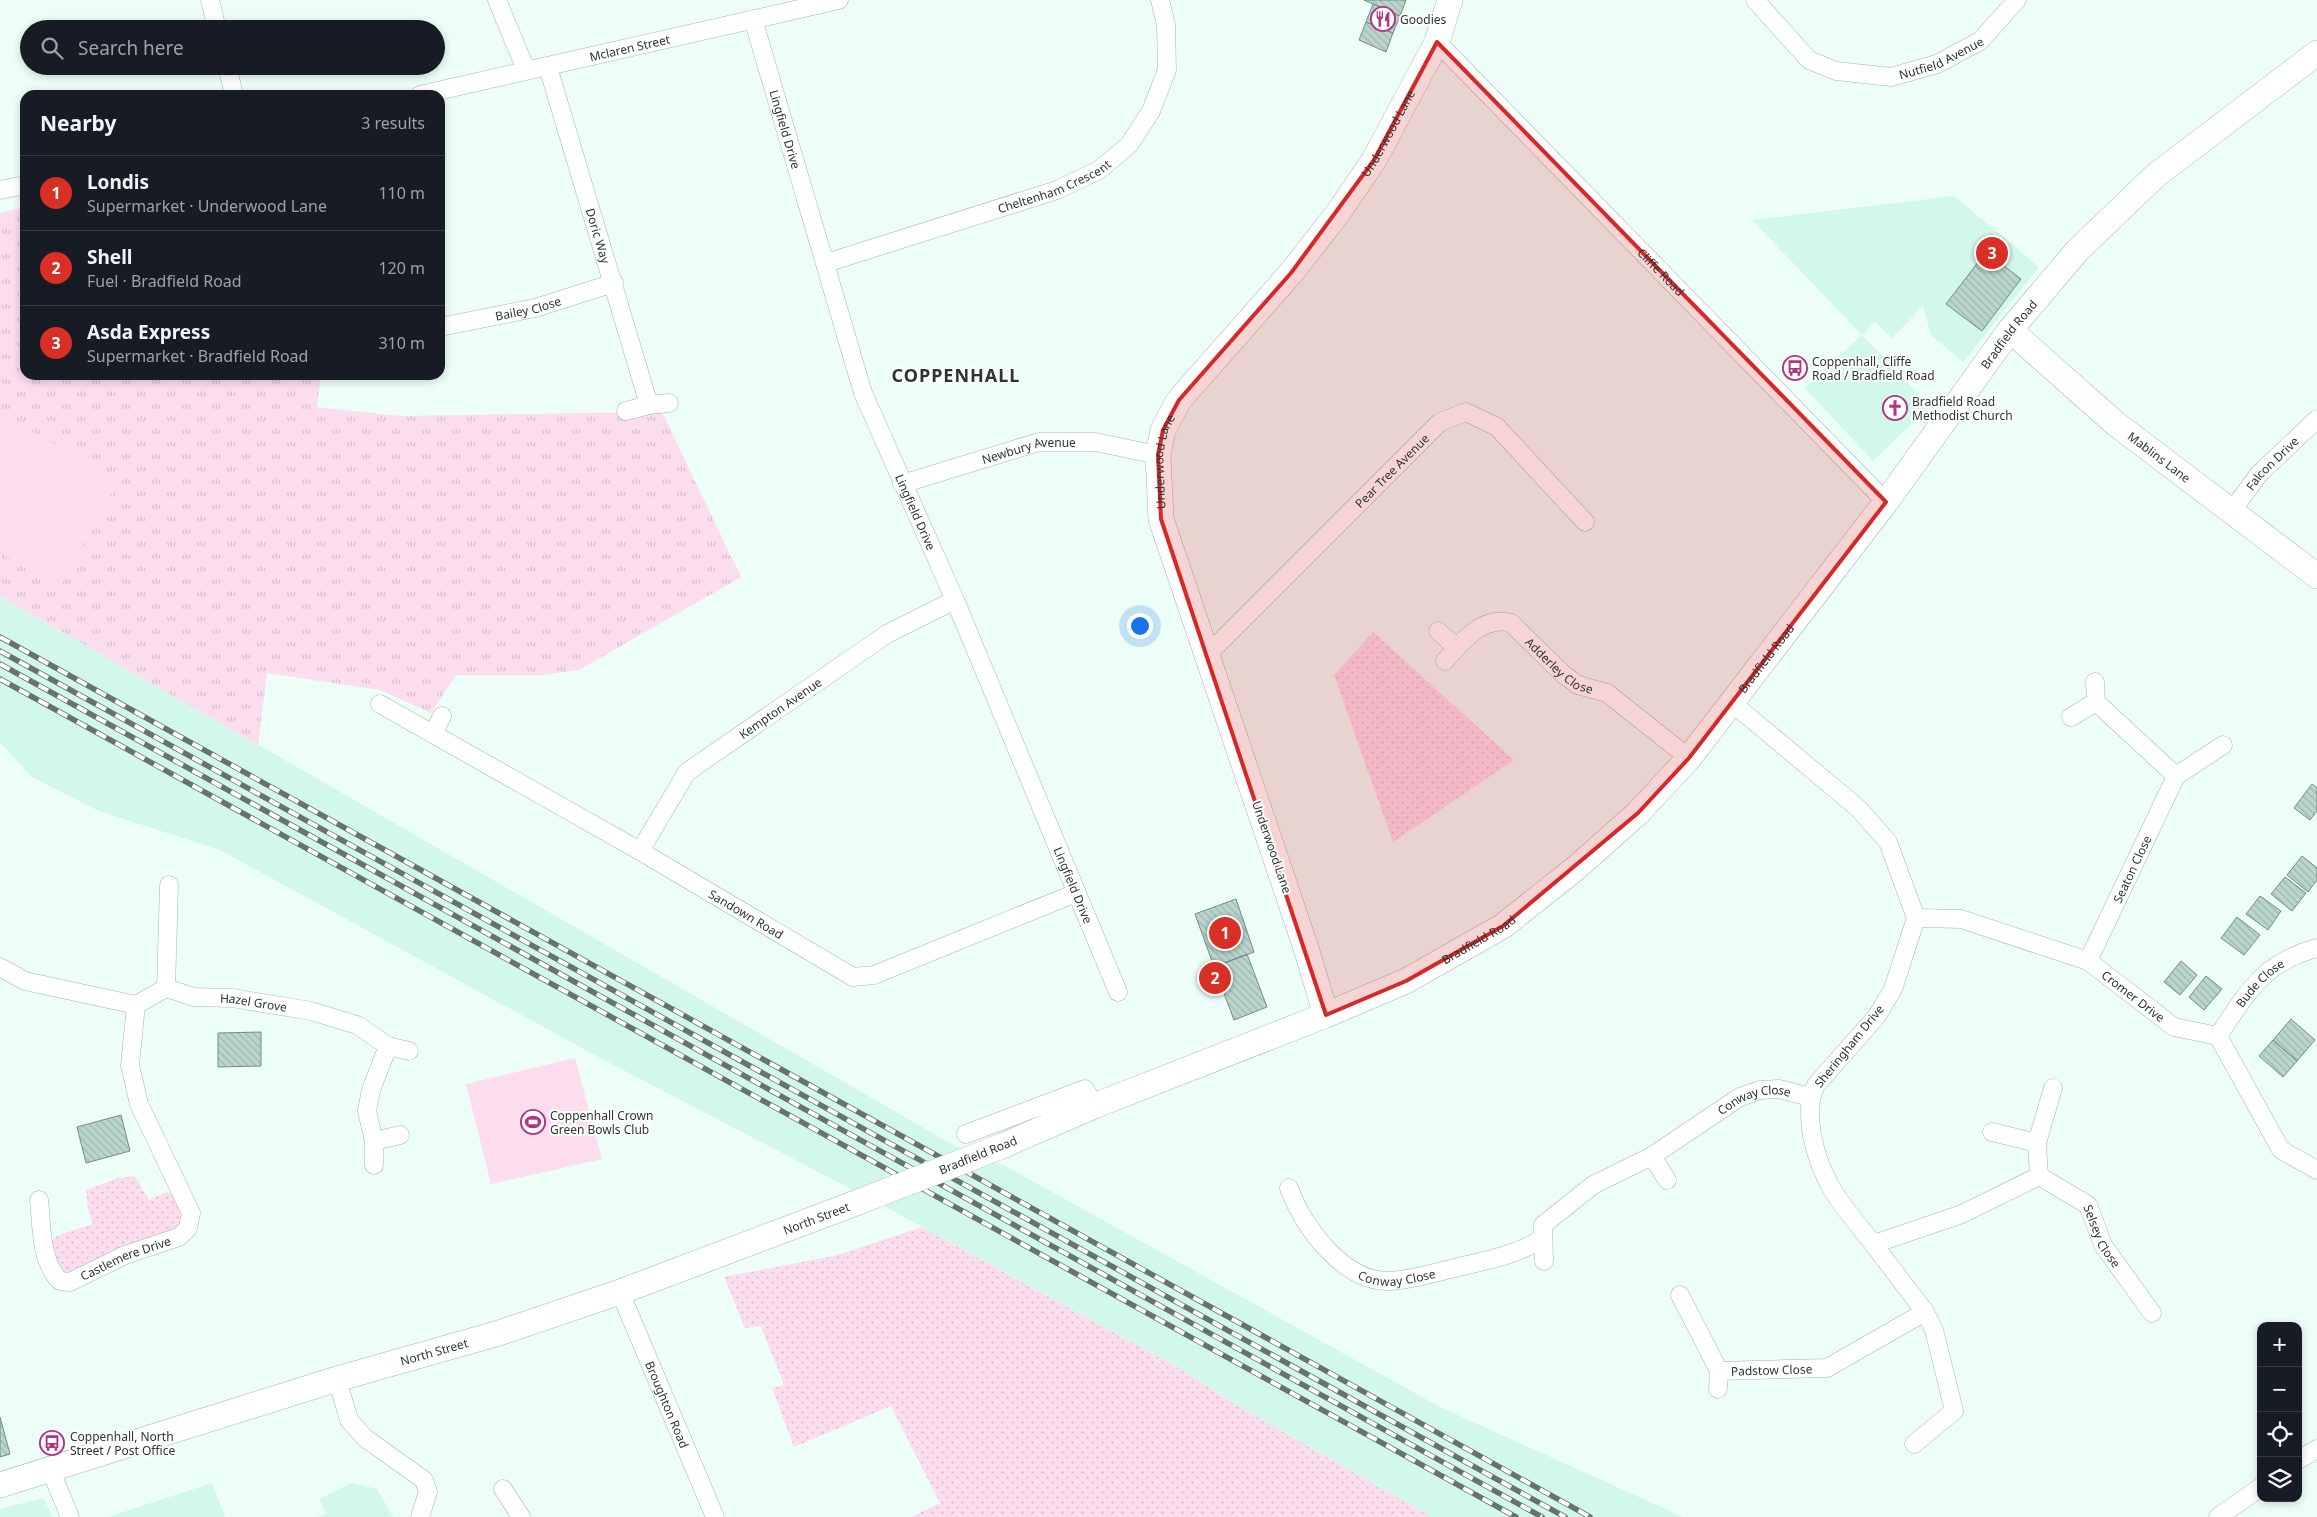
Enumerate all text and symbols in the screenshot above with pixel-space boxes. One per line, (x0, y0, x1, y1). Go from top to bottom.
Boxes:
restaurant icon: Goodies (1370, 6, 1396, 32)
place label: Goodies (1400, 11, 1447, 28)
search box (20, 20, 445, 75)
street label: Mclaren Street (588, 30, 672, 65)
street label: Nutfield Avenue (1897, 32, 1986, 83)
icon: search (38, 34, 66, 62)
text: Search here (78, 35, 184, 61)
street label: Underwood Lane (1357, 86, 1419, 180)
street label: Lingfield Drive (766, 88, 805, 171)
text: Nearby (40, 109, 116, 137)
text: 3 results (361, 112, 425, 134)
street label: Cheltenham Crescent (995, 155, 1115, 217)
text: Londis (87, 169, 149, 195)
text: 1 (51, 182, 61, 204)
text: 110 m (378, 182, 425, 204)
text: Supermarket · Underwood Lane (87, 195, 327, 217)
street label: Doric Way (582, 206, 615, 266)
pin: 3 (1976, 234, 2008, 272)
text: Shell (87, 244, 133, 270)
street label: Cliffe Road (1634, 244, 1689, 299)
text: 2 (51, 257, 61, 279)
text: 120 m (378, 257, 425, 279)
text: Fuel · Bradfield Road (87, 270, 242, 292)
street label: Bailey Close (494, 292, 563, 324)
street label: Bradfield Road (1976, 296, 2041, 372)
text: Asda Express (87, 319, 210, 345)
text: 3 (51, 332, 61, 354)
text: 310 m (378, 332, 425, 354)
text: Supermarket · Bradfield Road (87, 345, 308, 367)
place label: Coppenhall, Cliffe Road / Bradfield Road (1812, 353, 1935, 384)
bus stop icon: Coppenhall, Cliffe Road / Bradfield Road (1782, 355, 1808, 381)
district label: COPPENHALL (892, 363, 1020, 387)
place label: Bradfield Road Methodist Church (1912, 393, 2013, 424)
church icon: Bradfield Road Methodist Church (1882, 395, 1908, 421)
street label: Underwood Lane (1149, 411, 1179, 510)
street label: Mablins Lane (2124, 427, 2194, 486)
street label: Pear Tree Avenue (1351, 429, 1433, 511)
street label: Falcon Drive (2242, 432, 2302, 493)
street label: Newbury Avenue (980, 433, 1076, 468)
street label: Lingfield Drive (892, 471, 940, 553)
your location (1127, 613, 1153, 639)
street label: Bradfield Road (1734, 620, 1798, 696)
street label: Adderley Close (1522, 633, 1595, 697)
street label: Kempton Avenue (735, 673, 825, 742)
street label: Underwood Lane (1248, 798, 1296, 896)
street label: Seaton Close (2109, 832, 2155, 905)
street label: Lingfield Drive (1050, 844, 1097, 926)
street label: Sandown Road (706, 885, 787, 942)
street label: Bradfield Road (1438, 911, 1519, 968)
pin: 1 (1209, 914, 1241, 952)
street label: Bude Close (2232, 954, 2287, 1011)
pin: 2 (1199, 959, 1231, 997)
street label: Cromer Drive (2098, 966, 2169, 1026)
street label: Hazel Grove (220, 989, 289, 1015)
street label: Sheringham Drive (1810, 1001, 1888, 1091)
street label: Conway Close (1714, 1081, 1793, 1118)
place label: Coppenhall Crown Green Bowls Club (550, 1107, 653, 1138)
sports icon: Coppenhall Crown Green Bowls Club (520, 1109, 546, 1135)
street label: Bradfield Road (936, 1132, 1020, 1178)
street label: North Street (780, 1197, 852, 1238)
street label: Selsey Close (2080, 1202, 2125, 1271)
street label: Castlemere Drive (77, 1232, 173, 1284)
street label: Conway Close (1356, 1264, 1437, 1290)
map controls (2257, 1322, 2302, 1502)
button: + (2257, 1322, 2302, 1367)
street label: North Street (398, 1334, 470, 1369)
street label: Broughton Road (642, 1358, 693, 1451)
street label: Padstow Close (1731, 1360, 1813, 1379)
button: − (2257, 1367, 2302, 1412)
button: locate (2257, 1412, 2302, 1457)
place label: Coppenhall, North Street / Post Office (70, 1428, 175, 1459)
bus stop icon: Coppenhall, North Street / Post Office (39, 1430, 65, 1456)
button: layers (2257, 1457, 2302, 1502)

